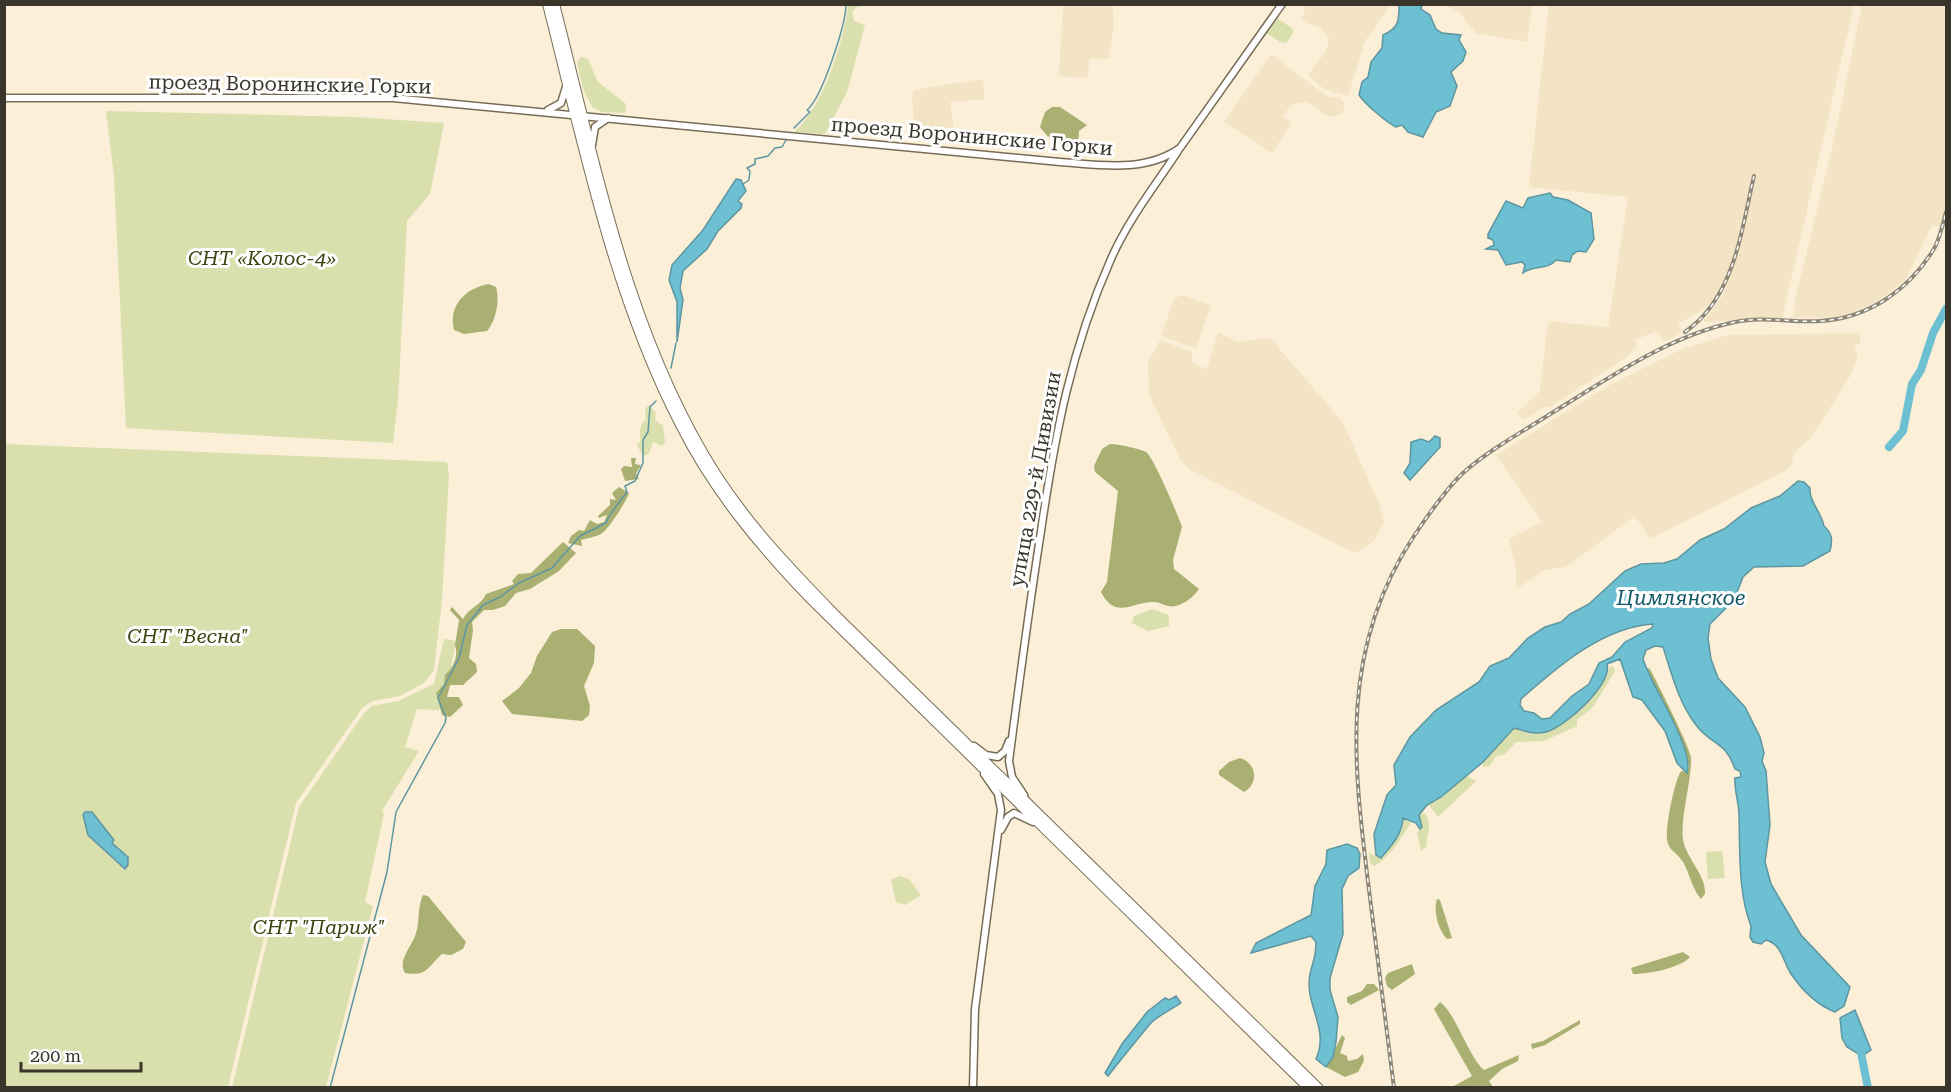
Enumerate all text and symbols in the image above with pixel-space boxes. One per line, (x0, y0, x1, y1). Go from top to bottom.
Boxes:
street label: проезд Воронинские Горки (148, 70, 432, 98)
street label: проезд Воронинские Горки (830, 112, 1114, 160)
park label: СНТ «Колос-4» (188, 246, 336, 270)
street label: улица 229-й Дивизии (1004, 369, 1066, 589)
water label: Цимлянское (1616, 586, 1745, 610)
park label: СНТ "Весна" (127, 624, 249, 648)
park label: СНТ "Париж" (253, 915, 385, 939)
scale bar (21, 1035, 141, 1073)
text: 200 m (30, 1045, 81, 1066)

